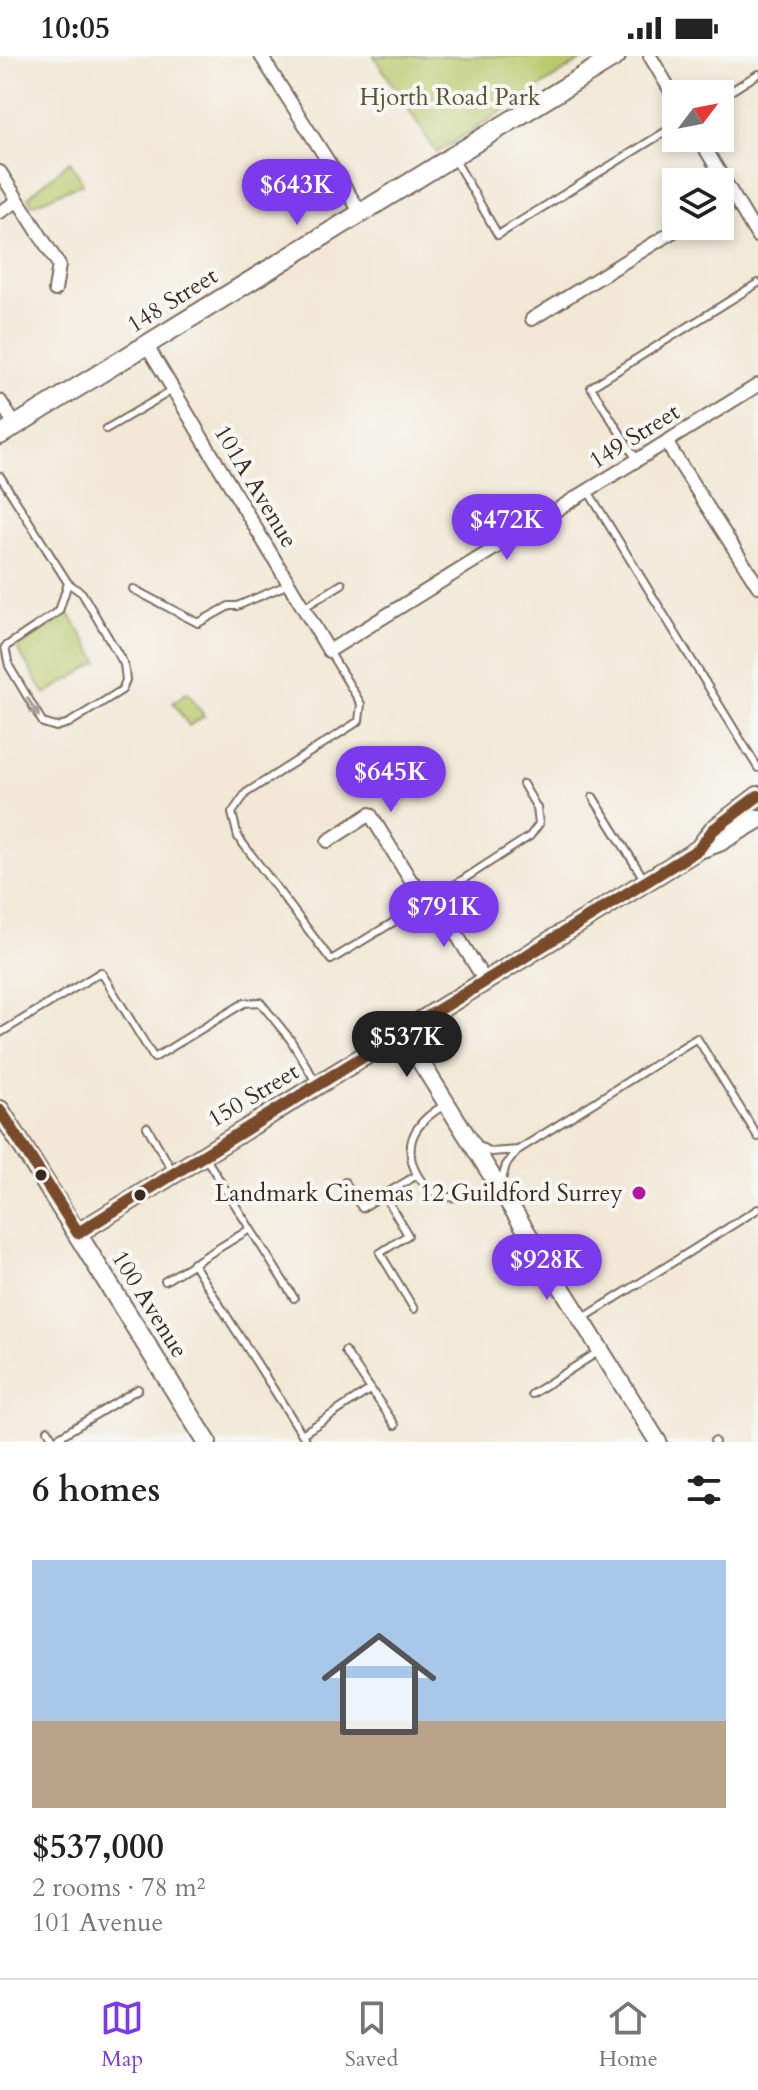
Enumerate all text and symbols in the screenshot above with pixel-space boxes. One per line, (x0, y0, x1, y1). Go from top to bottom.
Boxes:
text: 10:05 (40, 8, 110, 49)
north arrow (662, 80, 734, 152)
map controls (662, 80, 734, 240)
park label: Hjorth Road Park (359, 81, 541, 114)
pin: $643K (241, 159, 353, 227)
text: $643K (260, 167, 334, 202)
button: layers (662, 168, 734, 240)
street label: 148 Street (121, 259, 224, 341)
street label: 149 Street (583, 395, 686, 477)
street label: 101A Avenue (206, 419, 305, 554)
pin: $472K (451, 494, 563, 562)
text: $472K (470, 502, 544, 537)
one-way arrow (26, 696, 40, 718)
pin: $645K (335, 746, 447, 814)
text: $645K (354, 754, 428, 789)
pin: $791K (388, 881, 500, 949)
text: $791K (407, 889, 481, 924)
pin: $537K (351, 1011, 463, 1079)
text: $537K (370, 1019, 444, 1054)
street label: 150 Street (201, 1055, 305, 1136)
unlabelled marker (33, 1167, 49, 1183)
place label: Landmark Cinemas 12 Guildford Surrey (215, 1177, 623, 1210)
marker: Landmark Cinemas 12 Guildford Surrey (630, 1184, 648, 1202)
unlabelled marker (132, 1187, 148, 1203)
pin: $928K (491, 1234, 603, 1302)
text: $928K (510, 1242, 584, 1277)
street label: 100 Avenue (103, 1244, 196, 1364)
text: 6 homes (32, 1467, 160, 1513)
icon: filters (682, 1468, 726, 1512)
icon: home (307, 1612, 451, 1756)
text: $537,000 (32, 1824, 164, 1870)
text: 2 rooms · 78 m² (32, 1870, 205, 1905)
text: 101 Avenue (32, 1905, 163, 1940)
tab: Map (100, 1996, 144, 2074)
tab: Saved (345, 1996, 398, 2074)
tab: Home (599, 1996, 658, 2074)

